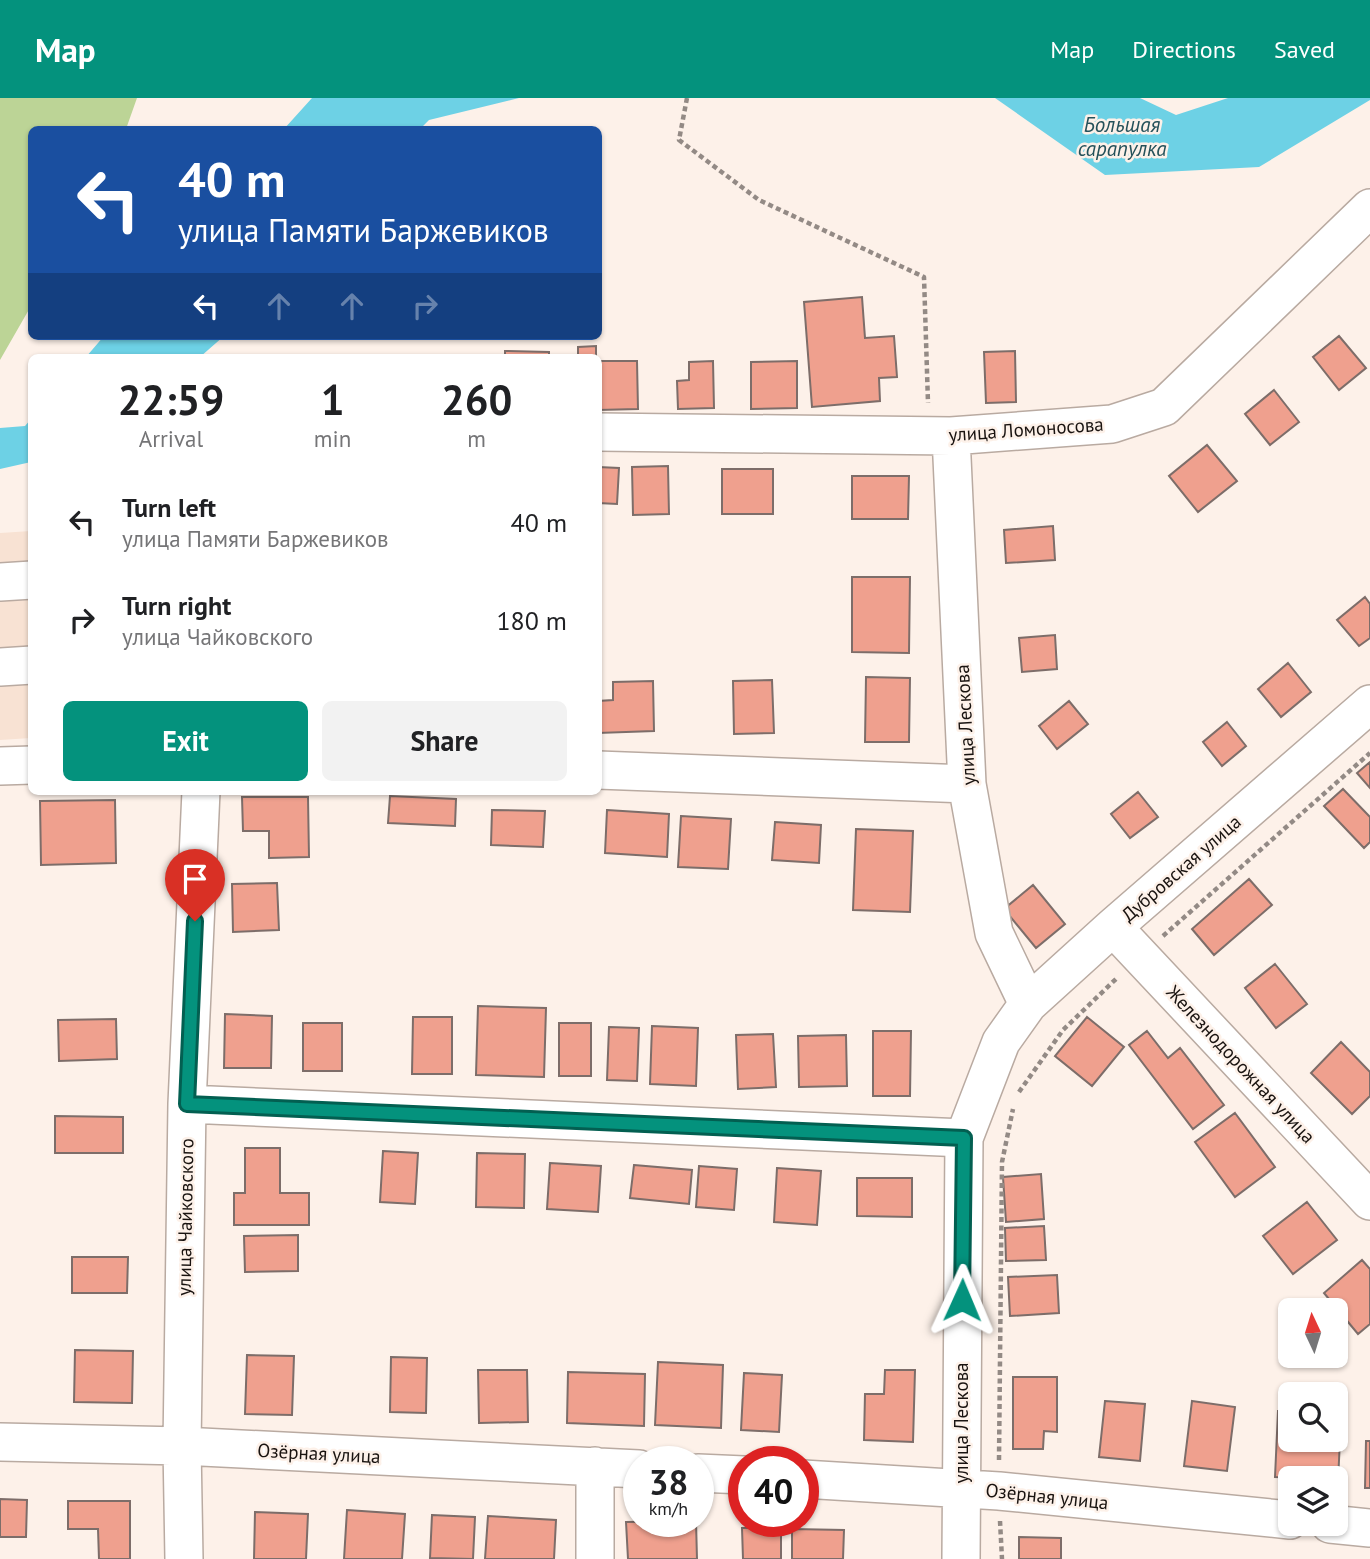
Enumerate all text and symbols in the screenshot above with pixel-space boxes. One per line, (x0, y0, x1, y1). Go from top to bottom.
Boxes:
text: Map (35, 28, 96, 71)
text: Map (1050, 34, 1094, 65)
text: Directions (1132, 34, 1236, 65)
text: Saved (1274, 34, 1335, 65)
water label: Большая сарапулка (1078, 111, 1167, 162)
text: 40 m (178, 147, 285, 211)
icon: left (63, 154, 154, 245)
text: улица Памяти Баржевиков (178, 209, 549, 251)
icon: left (187, 287, 225, 325)
icon: ahead (260, 287, 298, 325)
icon: ahead (333, 287, 371, 325)
icon: right (406, 287, 444, 325)
text: 22:59 (118, 372, 224, 427)
text: 1 (321, 372, 344, 427)
text: 260 (441, 372, 512, 427)
street label: улица Ломоносова (948, 412, 1104, 446)
text: Arrival (139, 424, 203, 453)
text: min (314, 424, 351, 453)
text: m (467, 424, 486, 453)
text: Turn left (122, 491, 216, 524)
icon: left (63, 503, 101, 541)
text: 40 m (511, 506, 567, 539)
text: улица Памяти Баржевиков (122, 524, 388, 553)
text: Turn right (122, 589, 231, 622)
icon: right (63, 601, 101, 639)
text: 180 m (496, 604, 567, 637)
text: улица Чайковского (122, 622, 313, 651)
street label: улица Лескова (950, 664, 980, 786)
button: Exit (63, 701, 308, 781)
button: Share (322, 701, 567, 781)
street label: Дубровская улица (1116, 809, 1246, 927)
pin (165, 849, 225, 921)
icon: arrive (176, 860, 214, 898)
street label: Железнодорожная улица (1161, 979, 1320, 1148)
street label: улица Чайковского (172, 1138, 198, 1296)
position arrow (925, 1263, 999, 1337)
north arrow (1278, 1298, 1348, 1368)
map controls (1278, 1298, 1348, 1536)
street label: улица Лескова (949, 1362, 973, 1484)
button: search (1278, 1382, 1348, 1452)
street label: Озёрная улица (257, 1438, 381, 1468)
speed limit sign: 40 (728, 1446, 819, 1537)
text: 38 (649, 1459, 688, 1505)
button: layers (1278, 1466, 1348, 1536)
street label: Озёрная улица (984, 1478, 1110, 1514)
text: km/h (649, 1497, 688, 1520)

